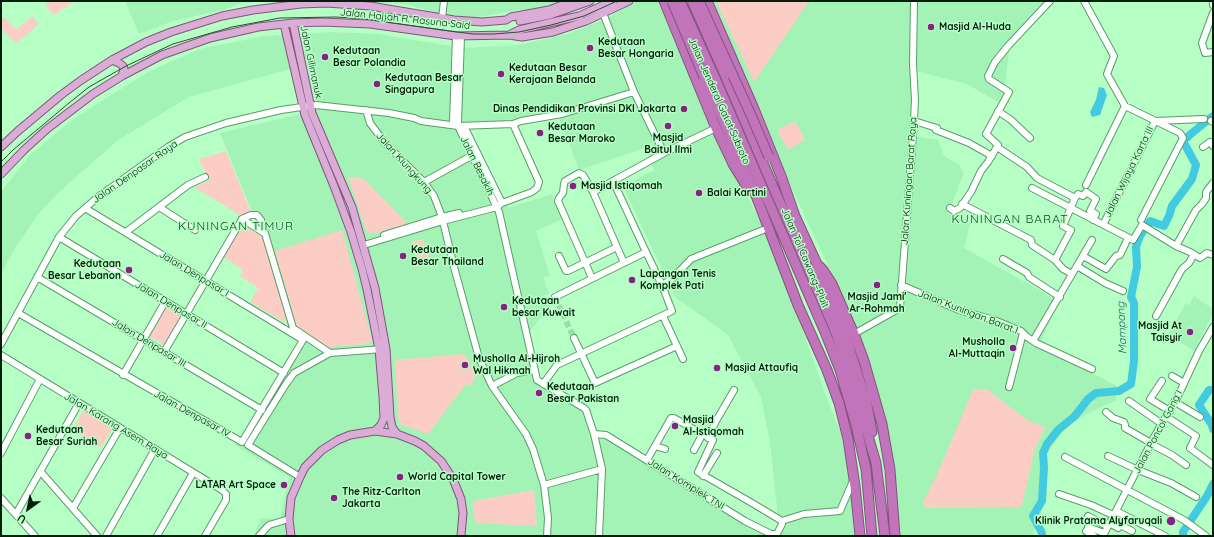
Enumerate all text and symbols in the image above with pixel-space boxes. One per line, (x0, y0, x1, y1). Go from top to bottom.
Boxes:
street label: Jalan Hajjah R. Rasuna Said (339, 6, 471, 32)
place label: Masjid Al-Huda (939, 21, 1011, 33)
marker: Masjid Al-Huda (926, 22, 936, 32)
street label: Jalan Gilimanuk (297, 24, 325, 100)
place label: Kedutaan Besar Hongaria (598, 36, 674, 60)
street label: Jalan Jenderal Gatot Subroto (686, 36, 752, 166)
marker: Kedutaan Besar Hongaria (585, 43, 595, 53)
place label: Kedutaan Besar Polandia (333, 45, 406, 68)
marker: Kedutaan Besar Polandia (320, 52, 330, 62)
place label: Kedutaan Besar Kerajaan Belanda (509, 62, 596, 86)
marker: Kedutaan Besar Kerajaan Belanda (496, 69, 506, 79)
place label: Kedutaan Besar Singapura (385, 72, 463, 96)
marker: Kedutaan Besar Singapura (372, 79, 382, 89)
place label: Dinas Pendidikan Provinsi DKI Jakarta (493, 103, 676, 115)
marker: Dinas Pendidikan Provinsi DKI Jakarta (679, 104, 689, 114)
street label: Jalan Kuningan Barat Raya (899, 117, 919, 245)
place label: Kedutaan Besar Maroko (548, 121, 615, 144)
marker: Masjid Baitul Ilmi (663, 121, 673, 131)
street label: Jalan Wijaya Karta III (1102, 124, 1156, 220)
marker: Kedutaan Besar Maroko (535, 128, 545, 138)
street label: Jalan Klungkung (373, 130, 435, 196)
place label: Masjid Baitul Ilmi (644, 132, 692, 156)
street label: Jalan Besakih (457, 134, 497, 198)
street label: Jalan Denpasar Raya (90, 138, 180, 206)
place label: Masjid Istiqomah (581, 180, 662, 192)
marker: Masjid Istiqomah (568, 181, 578, 191)
place label: Balai Kartini (707, 187, 766, 199)
marker: Balai Kartini (694, 188, 704, 198)
street label: Jalan Tol Cawang–Pluit (779, 206, 831, 310)
district label: KUNINGAN BARAT (951, 212, 1069, 226)
district label: KUNINGAN TIMUR (178, 219, 294, 233)
place label: Kedutaan Besar Thailand (411, 244, 484, 268)
street label: Jalan Denpasar I (157, 248, 231, 300)
marker: Kedutaan Besar Thailand (398, 251, 408, 261)
place label: Kedutaan Besar Lebanon (48, 258, 121, 282)
marker: Kedutaan Besar Lebanon (124, 265, 134, 275)
place label: Lapangan Tenis Komplek Pati (640, 268, 716, 292)
marker: Lapangan Tenis Komplek Pati (627, 275, 637, 285)
street label: Jalan Denpasar II (133, 279, 209, 331)
marker: Masjid Jami' Ar-Rohmah (872, 280, 882, 290)
street label: Jalan Kuningan Barat I (916, 287, 1020, 337)
place label: Masjid Jami' Ar-Rohmah (848, 291, 906, 314)
place label: Kedutaan besar Kuwait (512, 295, 575, 318)
marker: Kedutaan besar Kuwait (499, 302, 509, 312)
water label: Mampang (1114, 302, 1130, 354)
street label: Jalan Denpasar III (110, 316, 188, 370)
place label: Masjid At Taisyir (1138, 320, 1182, 344)
marker: Masjid At Taisyir (1185, 327, 1195, 337)
place label: Musholla Al-Muttaqin (949, 336, 1005, 360)
marker: Musholla Al-Muttaqin (1008, 343, 1018, 353)
place label: Musholla Al-Hijroh Wal Hikmah (473, 353, 560, 376)
marker: Musholla Al-Hijroh Wal Hikmah (460, 360, 470, 370)
place label: Masjid Attaufiq (725, 362, 798, 374)
marker: Masjid Attaufiq (712, 363, 722, 373)
place label: Kedutaan Besar Pakistan (547, 381, 619, 404)
street label: Jalan Denpasar IV (151, 388, 233, 440)
marker: Kedutaan Besar Pakistan (534, 388, 544, 398)
street label: Jalan Poncol Gang I (1131, 388, 1185, 476)
street label: Jalan Karang Asem Raya (62, 390, 170, 462)
place label: Masjid Al-Istiqomah (683, 414, 744, 438)
marker: Masjid Al-Istiqomah (670, 421, 680, 431)
place label: Kedutaan Besar Suriah (36, 424, 97, 448)
marker: Kedutaan Besar Suriah (23, 431, 33, 441)
street label: Jalan Komplek TNI (645, 456, 727, 512)
place label: World Capital Tower (408, 471, 506, 483)
marker: World Capital Tower (395, 472, 405, 482)
place label: LATAR Art Space (195, 479, 276, 491)
marker: LATAR Art Space (279, 480, 289, 490)
place label: The Ritz-Carlton Jakarta (342, 486, 421, 510)
north arrow (8, 489, 48, 529)
marker: The Ritz-Carlton Jakarta (329, 493, 339, 503)
text: U (14, 511, 29, 527)
place label: Klinik Pratama Alyfaruqali (1035, 515, 1162, 527)
marker: Klinik Pratama Alyfaruqali (1165, 515, 1177, 527)

